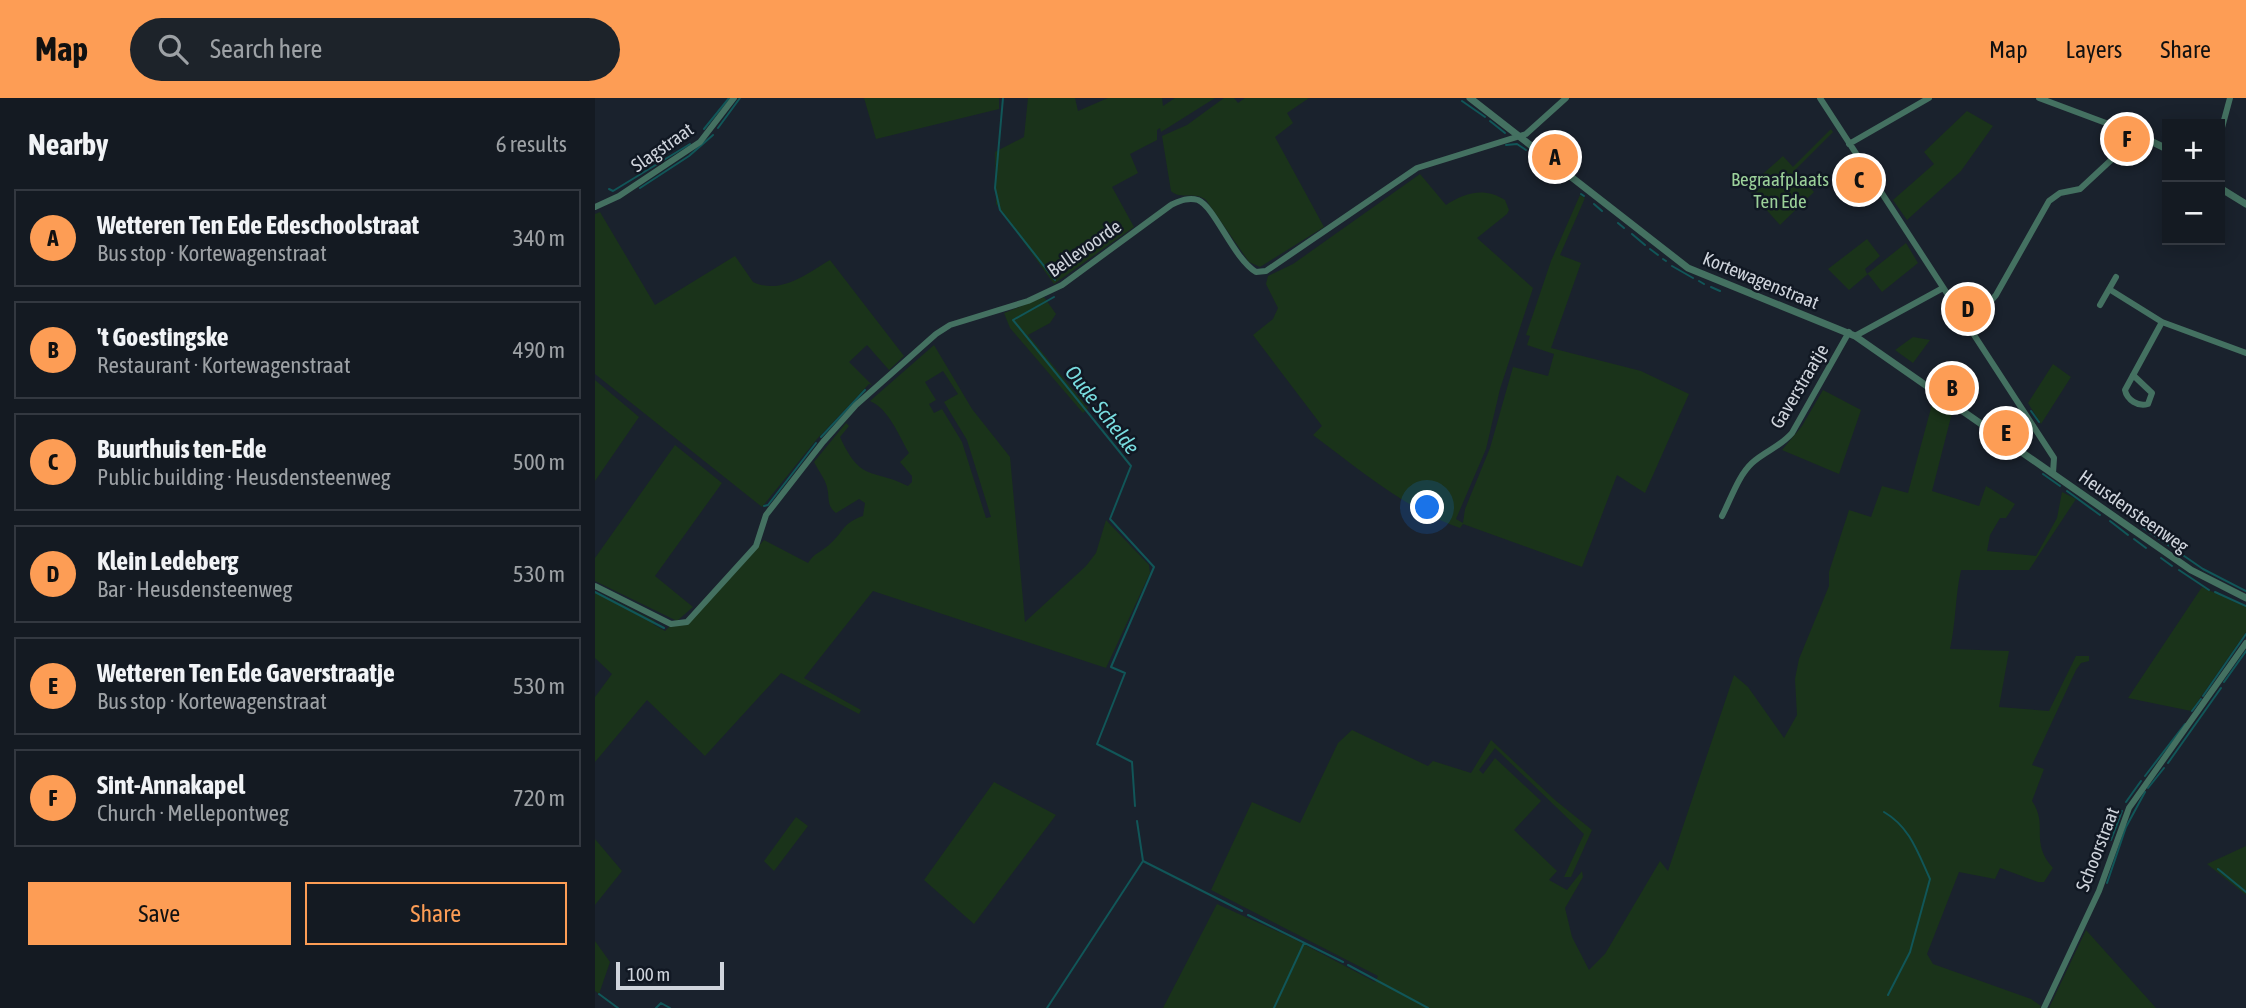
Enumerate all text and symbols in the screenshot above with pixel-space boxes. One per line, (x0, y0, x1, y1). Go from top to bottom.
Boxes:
search box (130, 18, 620, 81)
text: Map (35, 30, 88, 68)
icon: search (154, 30, 192, 68)
text: Search here (210, 34, 322, 64)
text: Map (1989, 36, 2028, 63)
text: Layers (2066, 36, 2122, 63)
text: Share (2160, 36, 2211, 63)
pin: F (2104, 113, 2150, 165)
street label: Slagstraat (627, 118, 697, 176)
map controls (2162, 119, 2225, 245)
button: + (2162, 119, 2225, 182)
text: Nearby (28, 127, 108, 161)
text: 6 results (496, 131, 567, 157)
pin: A (1532, 131, 1578, 183)
pin: C (1836, 154, 1882, 206)
park label: Begraafplaats Ten Ede (1731, 168, 1829, 212)
button: − (2162, 182, 2225, 245)
text: Wetteren Ten Ede Edeschoolstraat (97, 210, 419, 240)
street label: Bellevoorde (1043, 215, 1125, 281)
text: A (47, 225, 59, 251)
text: 340 m (513, 225, 565, 251)
text: Bus stop · Kortewagenstraat (97, 240, 327, 266)
street label: Kortewagenstraat (1700, 247, 1822, 313)
pin: D (1945, 283, 1991, 335)
text: 't Goestingske (97, 322, 228, 352)
text: B (48, 337, 58, 363)
text: 490 m (513, 337, 565, 363)
street label: Gaverstraatje (1765, 340, 1833, 432)
text: Restaurant · Kortewagenstraat (97, 352, 351, 378)
water label: Oude Schelde (1061, 360, 1145, 458)
pin: B (1929, 362, 1975, 414)
pin: E (1983, 407, 2029, 459)
text: Buurthuis ten-Ede (97, 434, 267, 464)
text: C (48, 449, 58, 475)
text: 500 m (513, 449, 565, 475)
text: Public building · Heusdensteenweg (97, 464, 391, 490)
street label: Heusdensteenweg (2075, 465, 2194, 557)
your location (1410, 490, 1444, 524)
text: Klein Ledeberg (97, 546, 238, 576)
text: D (47, 561, 59, 587)
text: 530 m (513, 561, 565, 587)
text: Bar · Heusdensteenweg (97, 576, 292, 602)
text: Wetteren Ten Ede Gaverstraatje (97, 658, 395, 688)
text: E (48, 673, 58, 699)
text: 530 m (513, 673, 565, 699)
text: Bus stop · Kortewagenstraat (97, 688, 327, 714)
text: Sint-Annakapel (97, 770, 245, 800)
text: F (48, 785, 58, 811)
text: 720 m (513, 785, 565, 811)
text: Church · Mellepontweg (97, 800, 289, 826)
street label: Schoorstraat (2071, 804, 2123, 894)
button: Save (28, 882, 291, 945)
button: Share (305, 882, 567, 945)
scale bar (616, 959, 725, 991)
text: 100 m (627, 963, 670, 985)

